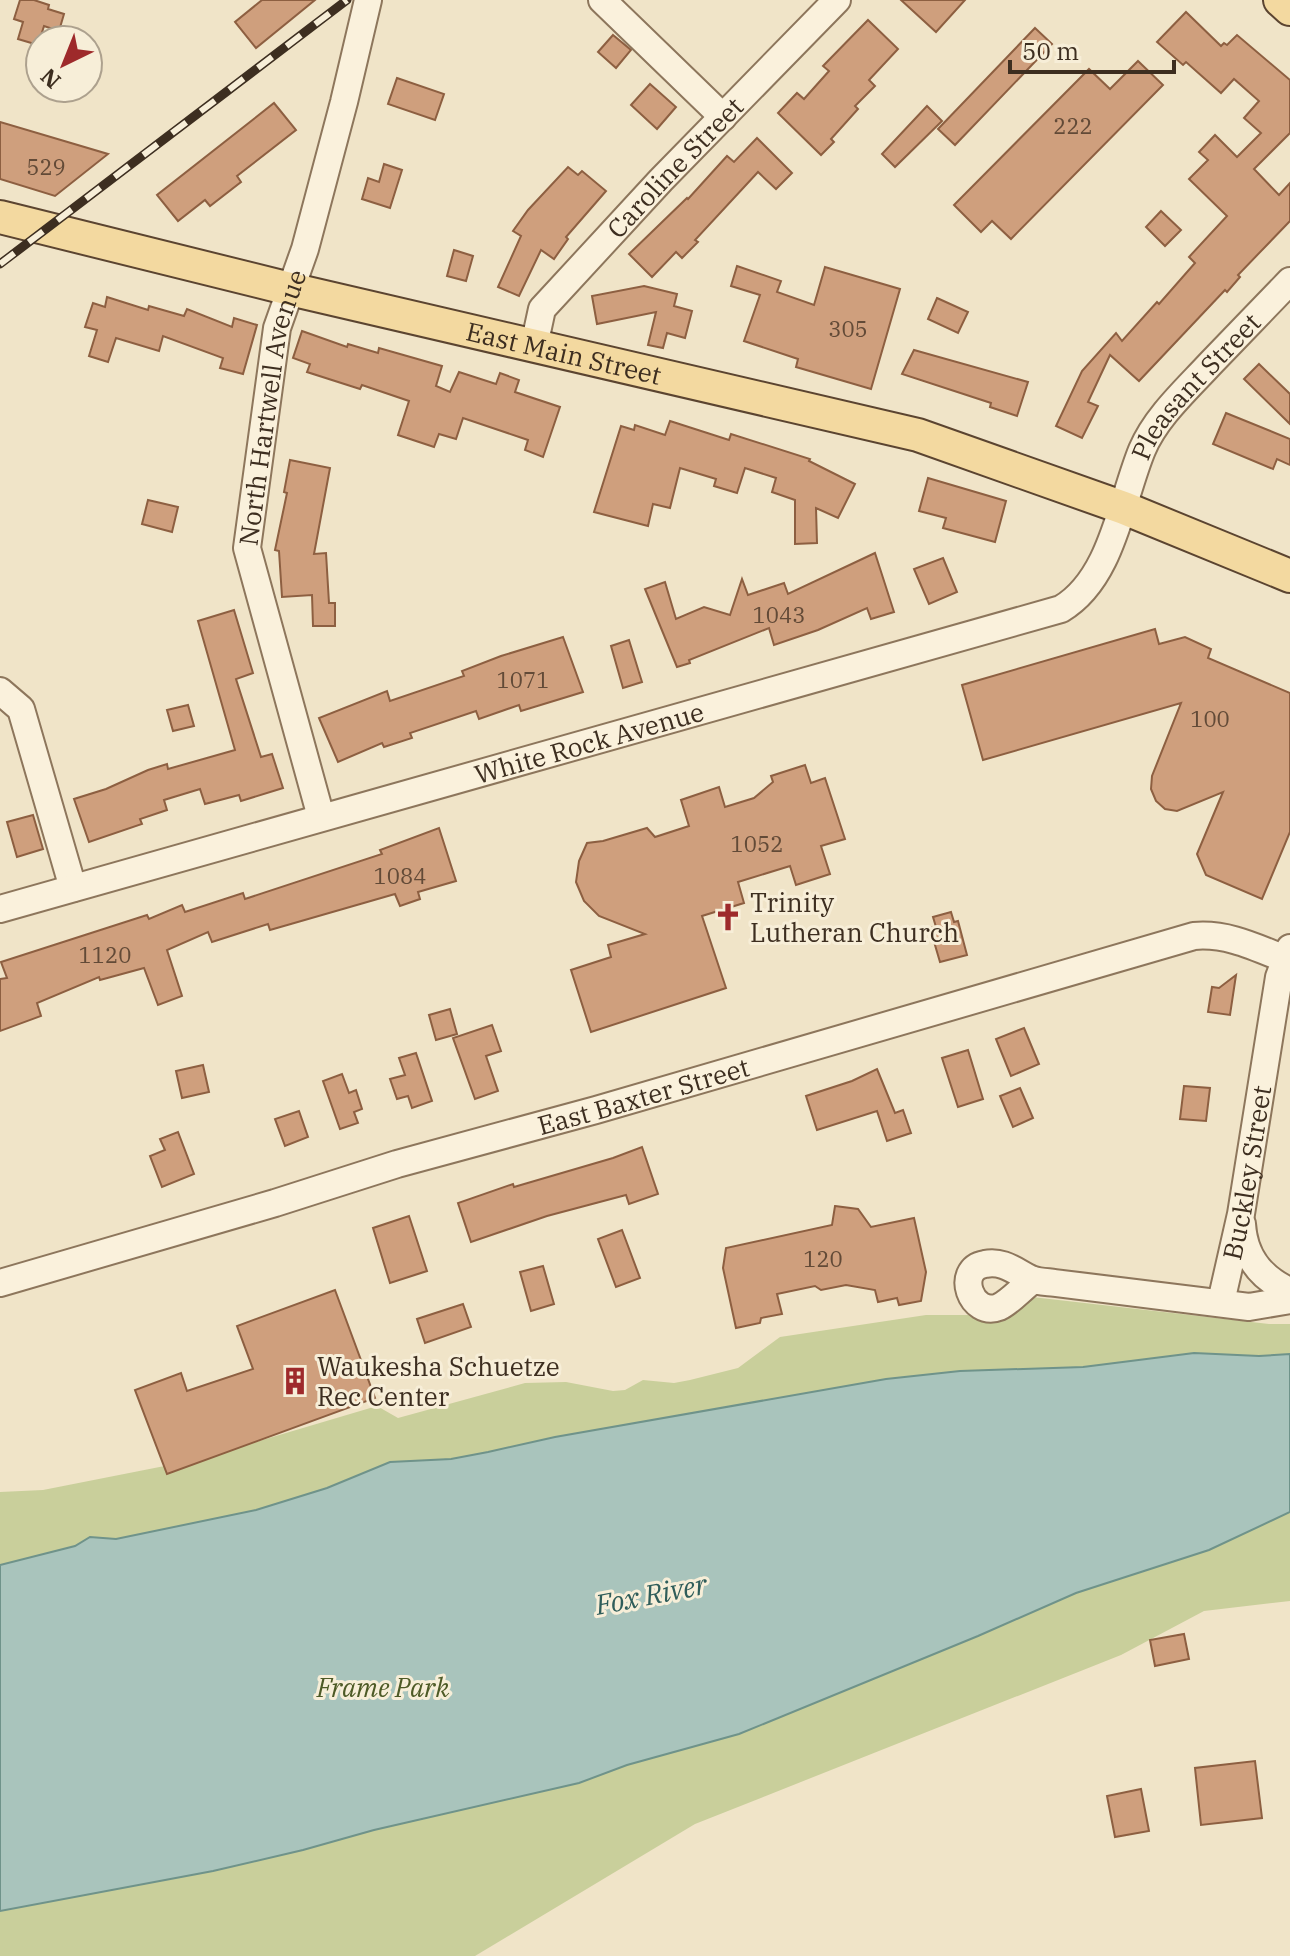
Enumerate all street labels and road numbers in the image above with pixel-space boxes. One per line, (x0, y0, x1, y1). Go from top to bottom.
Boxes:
street label: Caroline Street (599, 89, 750, 245)
street label: North Hartwell Avenue (231, 265, 314, 548)
street label: Pleasant Street (1123, 305, 1267, 465)
street label: East Main Street (463, 314, 665, 392)
street label: White Rock Avenue (470, 694, 708, 791)
street label: East Baxter Street (534, 1049, 753, 1142)
street label: Buckley Street (1214, 1083, 1278, 1263)

